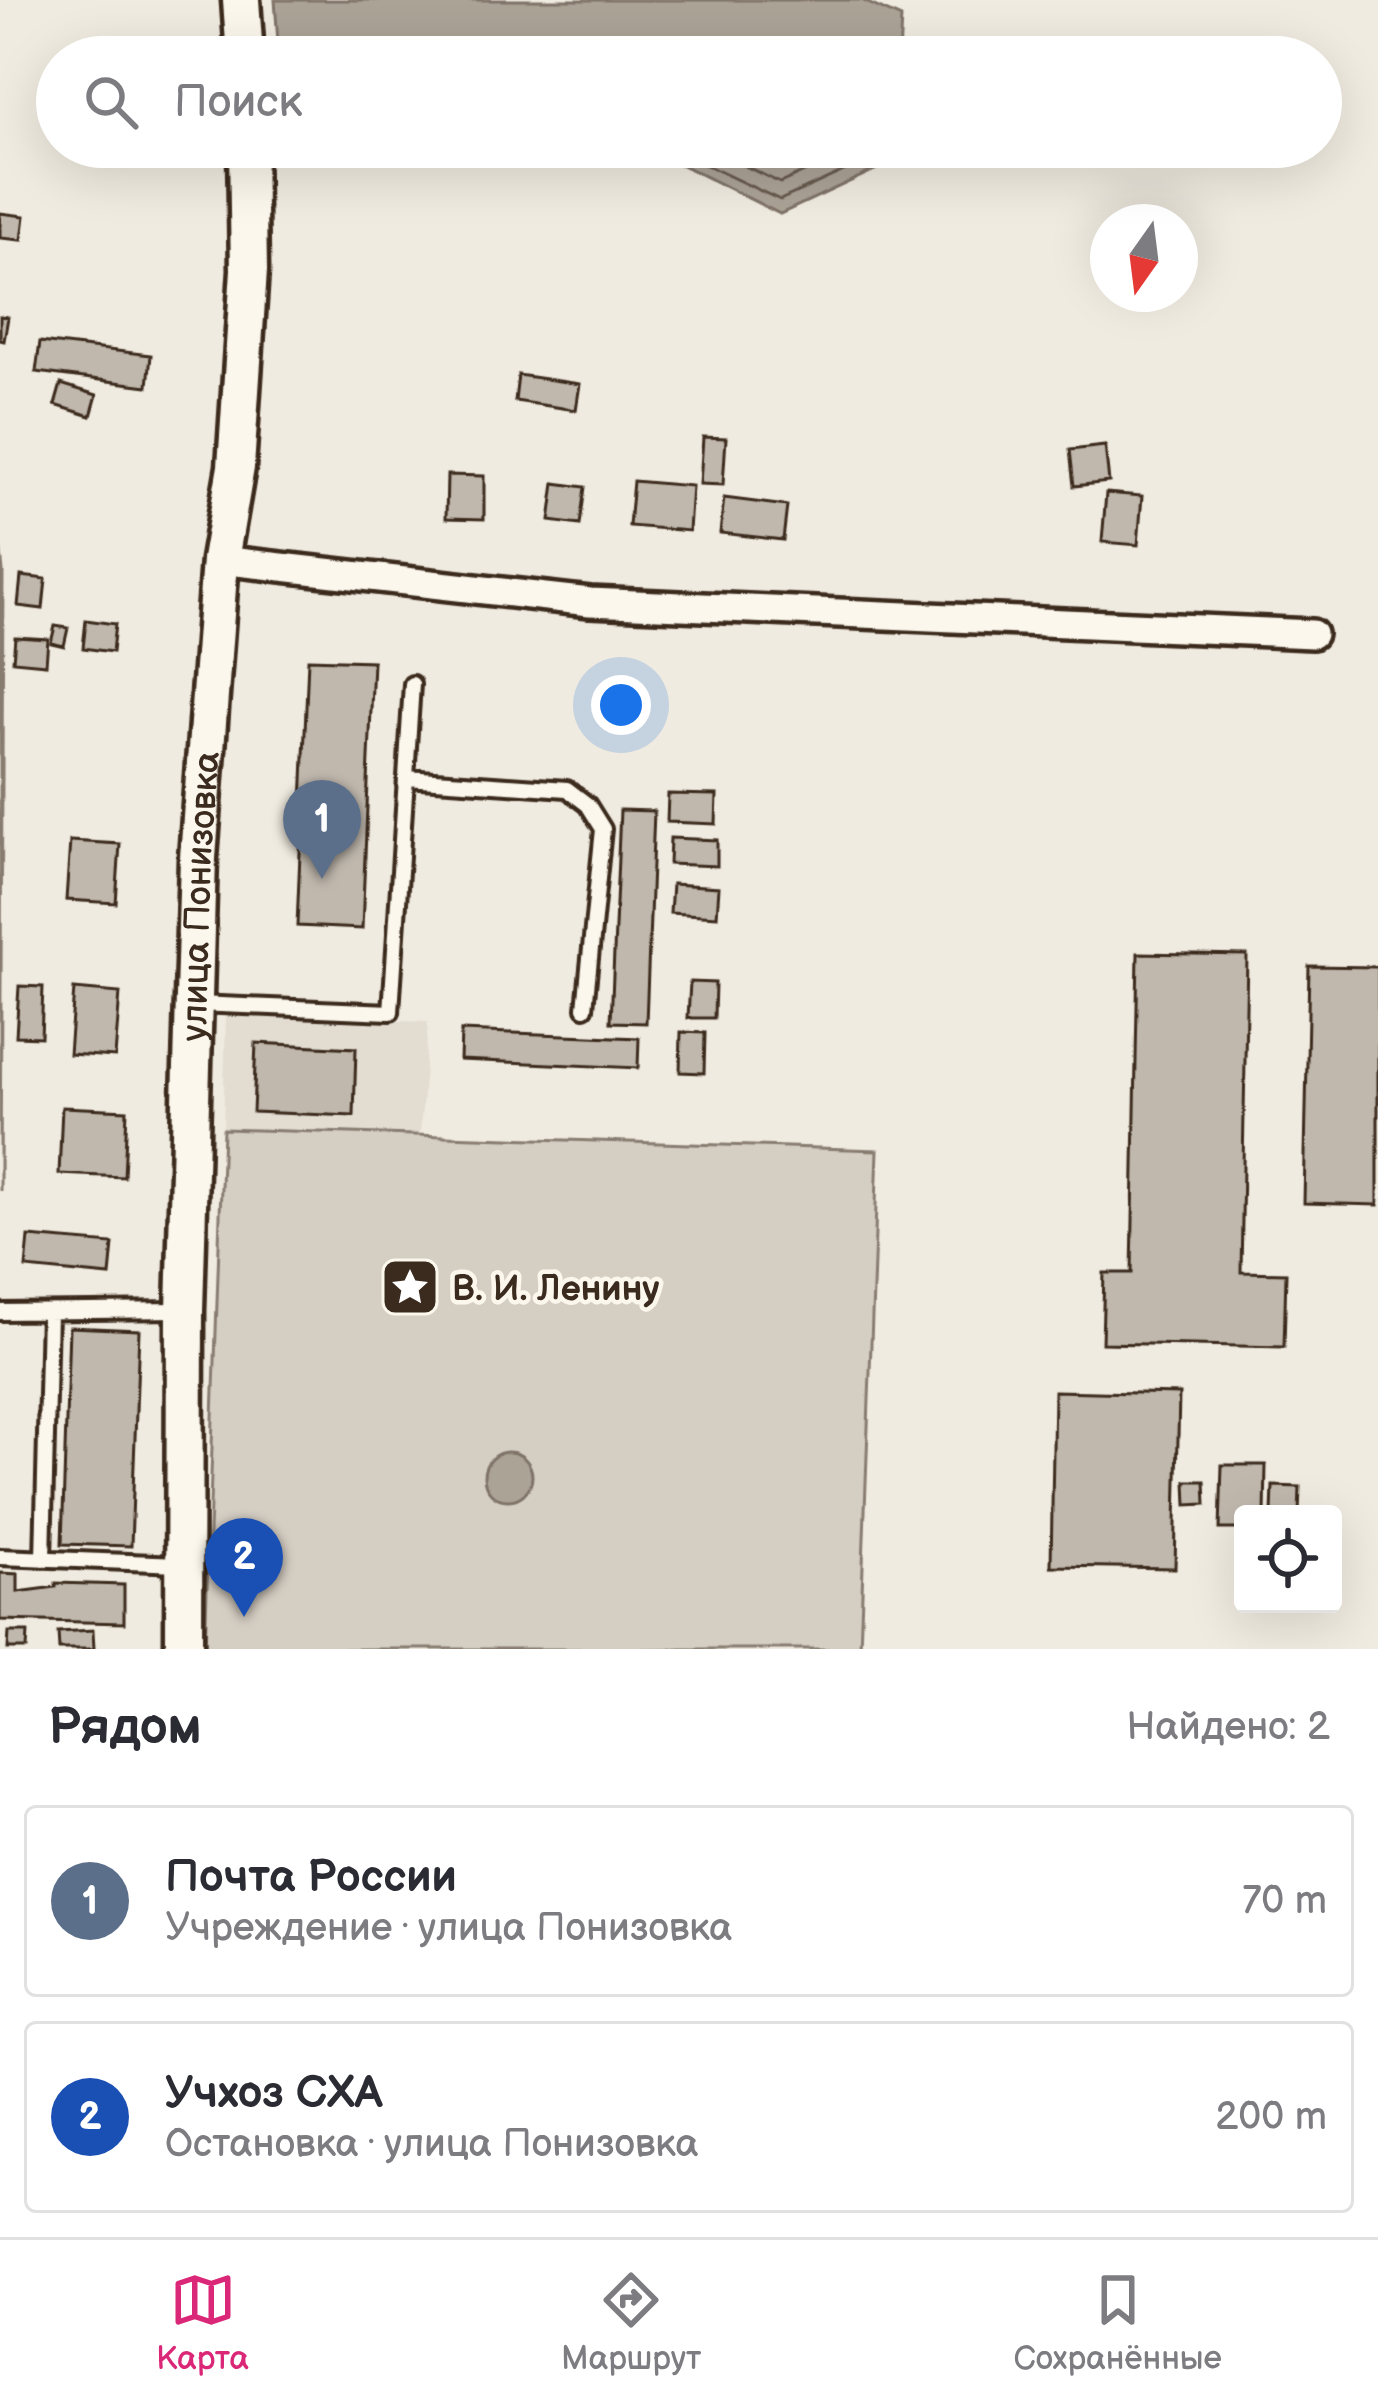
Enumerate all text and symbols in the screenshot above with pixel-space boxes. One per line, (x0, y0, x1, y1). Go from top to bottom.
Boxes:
search box (36, 36, 1342, 168)
icon: search (78, 69, 144, 135)
text: Поиск (174, 75, 302, 130)
north arrow (1090, 204, 1198, 312)
your location (591, 675, 651, 735)
street label: улица Понизовка (174, 750, 230, 1042)
pin: 1 (283, 780, 361, 879)
place icon: В. И. Ленину (379, 1256, 441, 1318)
place label: В. И. Ленину (452, 1268, 660, 1311)
map controls (1234, 1505, 1342, 1613)
button: locate (1234, 1505, 1342, 1613)
pin: 2 (205, 1518, 283, 1617)
text: Рядом (48, 1697, 202, 1758)
text: Найдено: 2 (1126, 1704, 1330, 1751)
text: Почта России (165, 1850, 457, 1905)
text: 1 (82, 1878, 98, 1925)
text: 70 m (1242, 1878, 1327, 1925)
text: Учреждение · улица Понизовка (165, 1905, 732, 1952)
text: Учхоз СХА (165, 2066, 383, 2121)
text: 2 (78, 2094, 102, 2141)
text: 200 m (1215, 2094, 1327, 2141)
text: Остановка · улица Понизовка (165, 2121, 698, 2168)
tab: Карта (156, 2267, 249, 2379)
tab: Маршрут (561, 2267, 701, 2379)
tab: Сохранённые (1013, 2267, 1222, 2379)

